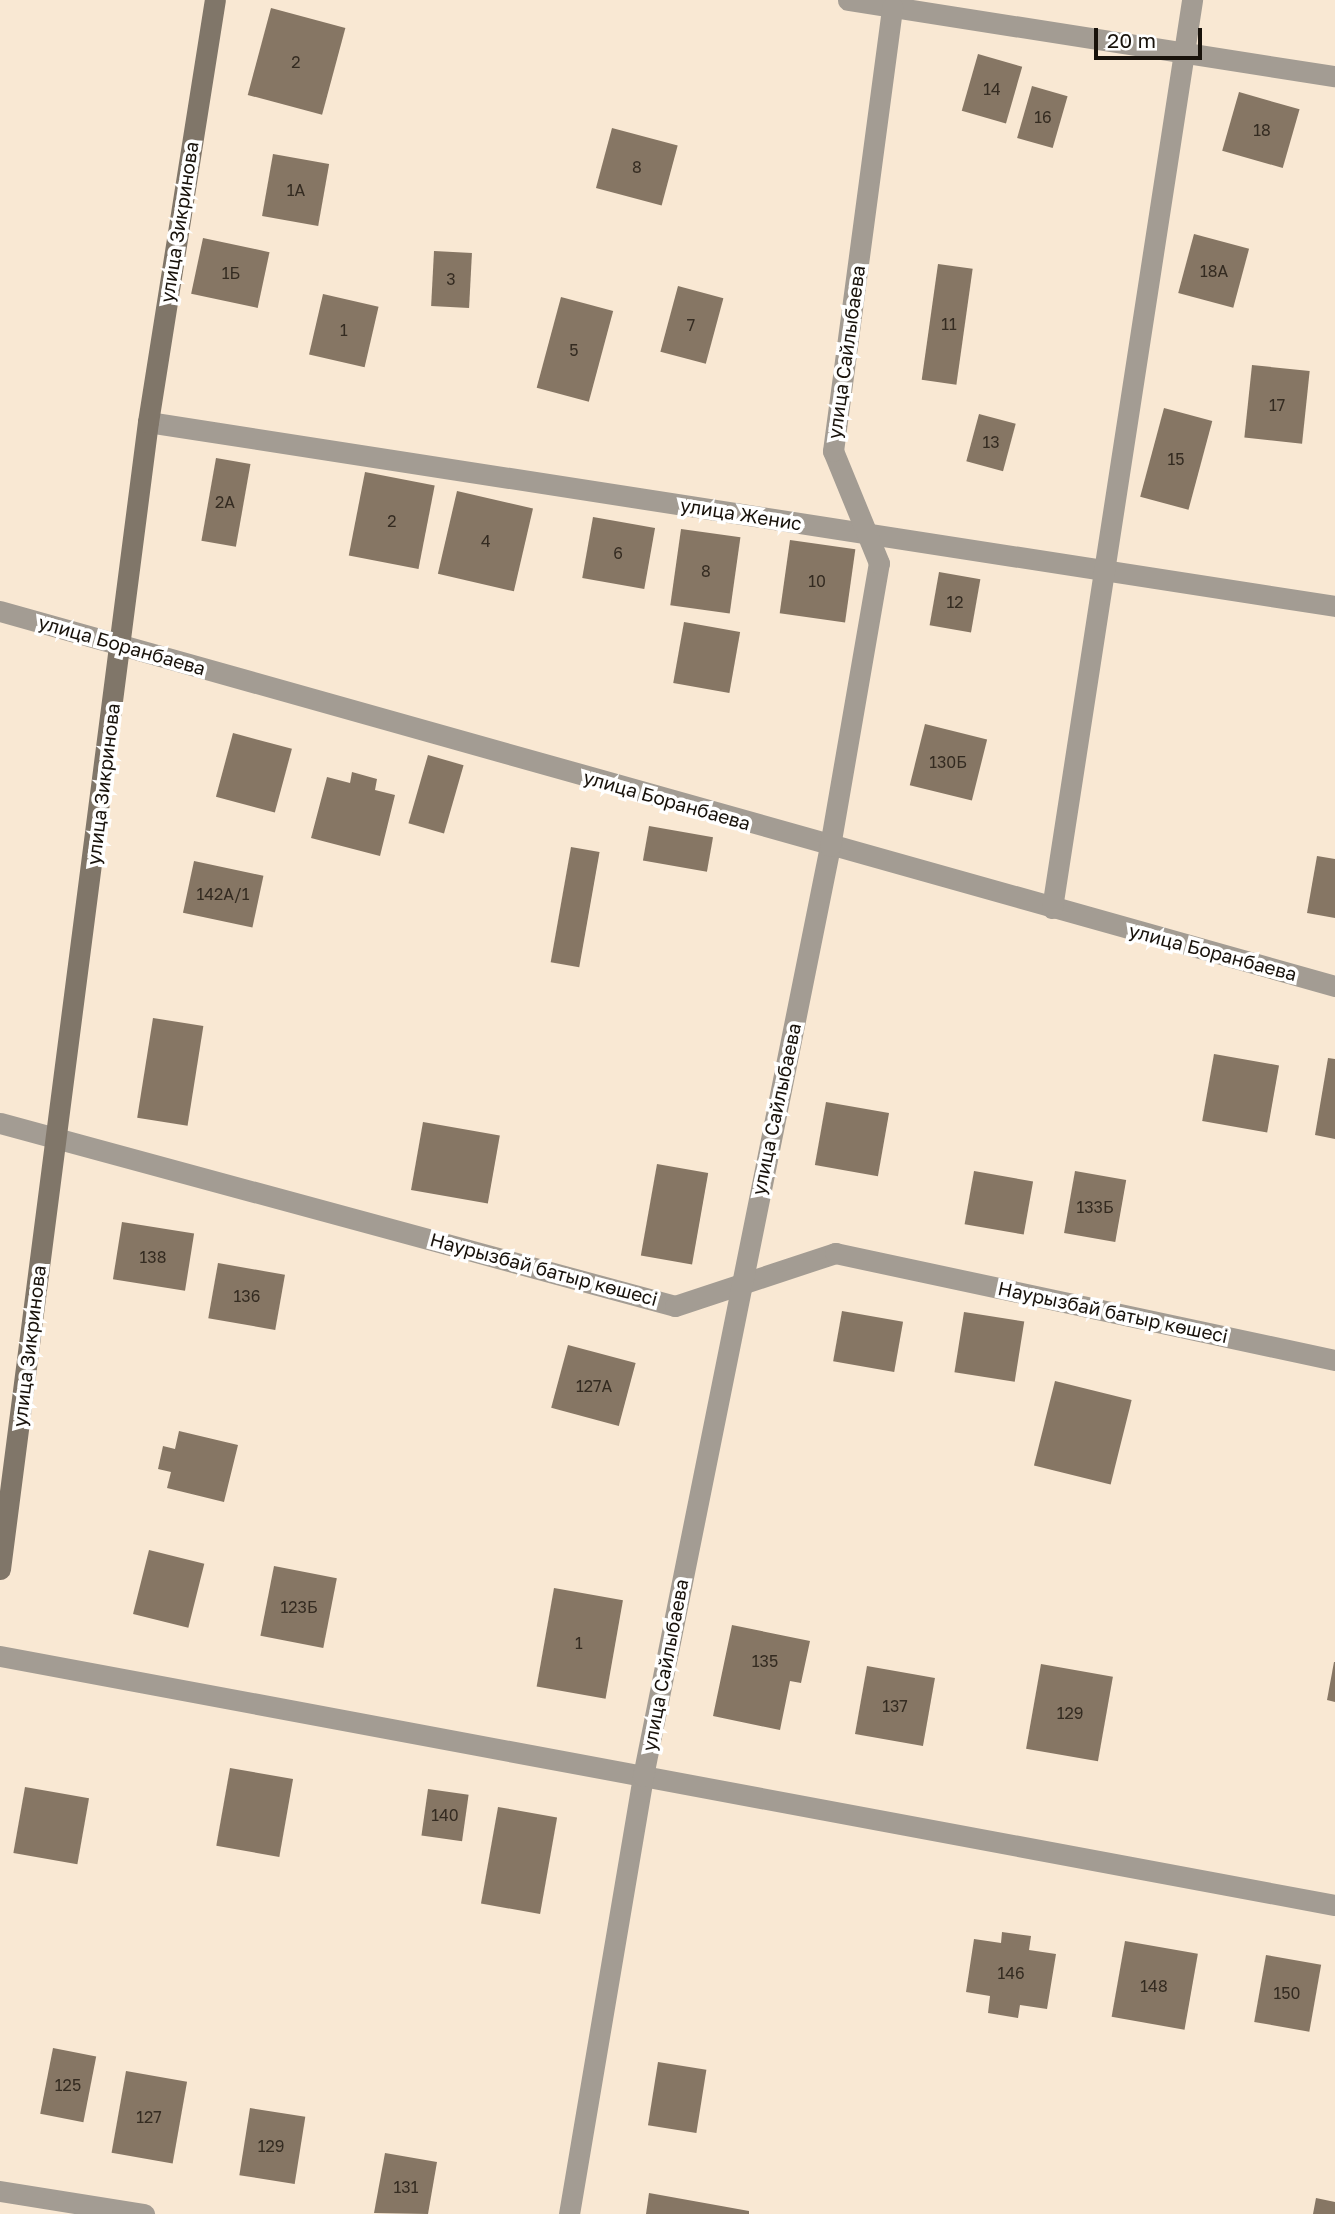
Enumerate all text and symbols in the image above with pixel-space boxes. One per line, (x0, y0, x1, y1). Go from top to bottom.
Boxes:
scale bar (1097, 14, 1206, 58)
text: 20 m (1107, 27, 1156, 53)
house number: 2 (291, 52, 301, 72)
house number: 14 (983, 79, 1001, 99)
house number: 16 (1034, 107, 1052, 127)
house number: 18 (1253, 120, 1271, 140)
street label: улица Зикринова (155, 140, 203, 304)
house number: 8 (632, 157, 642, 177)
house number: 1А (287, 180, 305, 200)
house number: 18А (1200, 261, 1228, 281)
house number: 1Б (222, 263, 240, 283)
street label: улица Сайлыбаева (823, 264, 869, 440)
house number: 3 (446, 269, 456, 289)
house number: 11 (941, 314, 957, 334)
house number: 7 (687, 315, 695, 335)
house number: 1 (340, 320, 348, 340)
house number: 5 (569, 340, 579, 360)
house number: 17 (1269, 395, 1285, 415)
house number: 13 (982, 432, 1000, 452)
house number: 15 (1167, 449, 1185, 469)
house number: 2А (215, 492, 235, 512)
street label: улица Женис (679, 493, 803, 535)
house number: 2 (387, 511, 397, 531)
house number: 4 (481, 531, 491, 551)
house number: 6 (613, 543, 623, 563)
house number: 8 (701, 561, 711, 581)
house number: 10 (808, 571, 826, 591)
house number: 12 (946, 592, 964, 612)
street label: улица Боранбаева (36, 610, 208, 680)
street label: улица Зикринова (82, 702, 124, 866)
house number: 130Б (929, 752, 967, 772)
street label: улица Боранбаева (581, 765, 753, 835)
house number: 142А/1 (197, 884, 249, 904)
street label: улица Боранбаева (1126, 919, 1300, 985)
street label: улица Сайлыбаева (747, 1021, 805, 1197)
house number: 133Б (1076, 1197, 1114, 1217)
street label: Наурызбай батыр көшесі (428, 1228, 660, 1310)
house number: 138 (140, 1247, 166, 1267)
street label: улица Зикринова (8, 1264, 50, 1428)
street label: Наурызбай батыр көшесі (996, 1276, 1230, 1348)
house number: 136 (234, 1286, 260, 1306)
house number: 127А (576, 1376, 612, 1396)
street label: улица Сайлыбаева (637, 1577, 693, 1753)
house number: 123Б (280, 1597, 318, 1617)
house number: 1 (575, 1633, 583, 1653)
house number: 135 (752, 1651, 778, 1671)
house number: 137 (882, 1696, 908, 1716)
house number: 129 (1057, 1703, 1083, 1723)
house number: 140 (431, 1805, 459, 1825)
house number: 146 (997, 1963, 1025, 1983)
house number: 148 (1140, 1976, 1168, 1996)
house number: 150 (1274, 1983, 1300, 2003)
house number: 125 (55, 2075, 81, 2095)
house number: 127 (136, 2107, 162, 2127)
house number: 129 (258, 2136, 284, 2156)
house number: 131 (394, 2177, 418, 2197)

